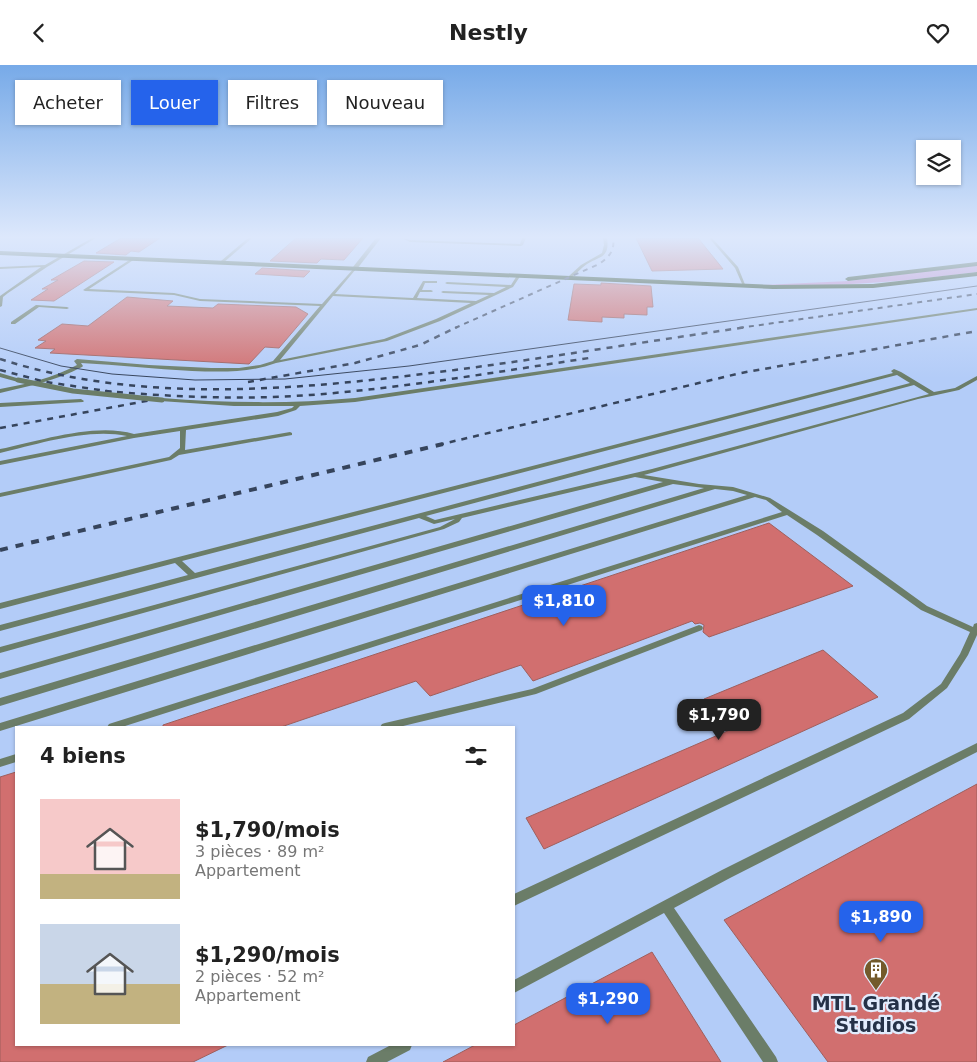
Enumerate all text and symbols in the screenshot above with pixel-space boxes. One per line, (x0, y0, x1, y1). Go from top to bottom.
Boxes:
icon: back (25, 19, 53, 47)
icon: heart (924, 19, 952, 47)
text: Nestly (449, 20, 528, 45)
chip: Acheter (15, 80, 121, 125)
chip: Louer (131, 80, 218, 125)
chip: Filtres (228, 80, 317, 125)
chip: Nouveau (327, 80, 443, 125)
map controls (916, 140, 961, 185)
button: layers (916, 140, 961, 185)
pin: $1,810 (523, 585, 605, 627)
text: $1,810 (533, 591, 595, 610)
pin: $1,790 (678, 699, 760, 741)
text: $1,790 (688, 705, 750, 724)
icon: filters (462, 742, 490, 770)
text: 4 biens (40, 744, 126, 768)
text: $1,790/mois (195, 818, 340, 842)
icon: home (80, 819, 140, 879)
text: 3 pièces · 89 m² (195, 842, 324, 861)
text: Appartement (195, 861, 301, 880)
pin: $1,890 (840, 901, 922, 943)
text: $1,890 (850, 907, 912, 926)
text: $1,290/mois (195, 943, 340, 967)
icon: home (80, 944, 140, 1004)
building icon: MTL Grandé Studios (863, 957, 889, 991)
text: 2 pièces · 52 m² (195, 967, 324, 986)
pin: $1,290 (567, 983, 649, 1025)
text: Appartement (195, 986, 301, 1005)
text: $1,290 (577, 989, 639, 1008)
place label: MTL Grandé Studios (812, 992, 940, 1036)

